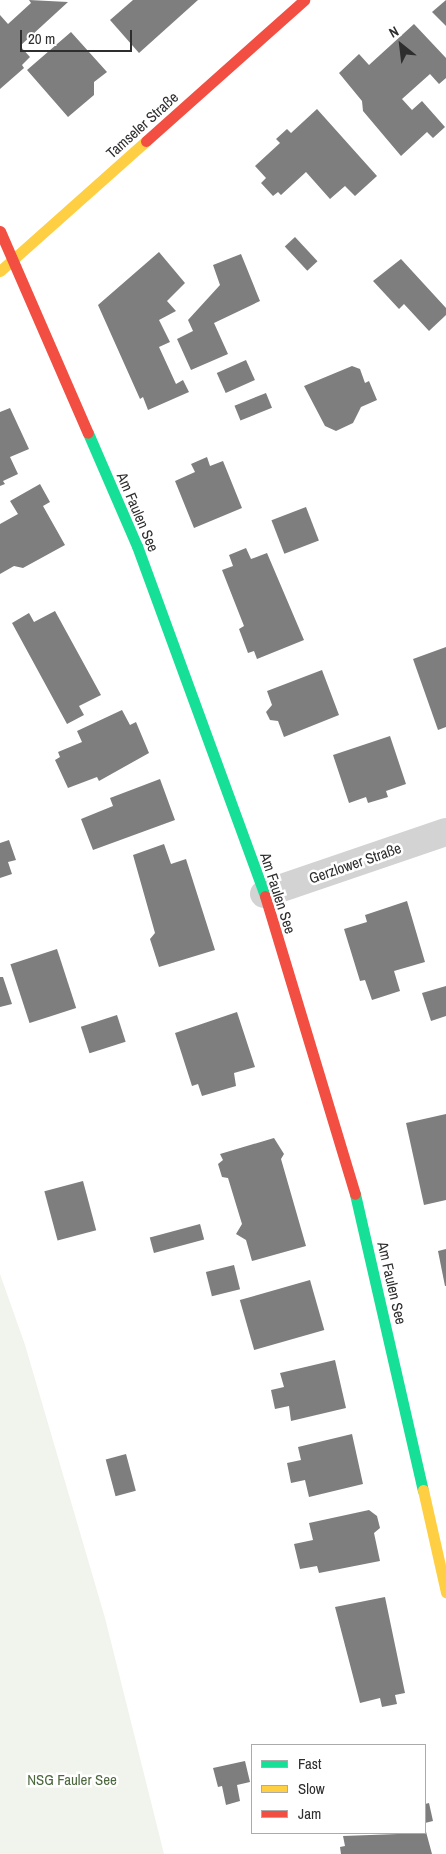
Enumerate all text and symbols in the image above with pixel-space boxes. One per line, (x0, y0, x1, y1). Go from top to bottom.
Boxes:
scale bar (22, 20, 135, 52)
north arrow (376, 20, 426, 70)
text: N (386, 22, 402, 42)
text: 20 m (28, 28, 55, 49)
street label: Tamseler Straße (102, 88, 182, 162)
street label: Am Faulen See (113, 470, 163, 554)
street label: Gerzlower Straße (307, 839, 403, 887)
street label: Am Faulen See (256, 850, 300, 936)
street label: Am Faulen See (374, 1240, 410, 1326)
legend (251, 1744, 426, 1834)
text: Fast (298, 1753, 321, 1774)
park label: NSG Fauler See (27, 1771, 117, 1789)
text: Slow (298, 1778, 325, 1799)
text: Jam (298, 1803, 321, 1824)

